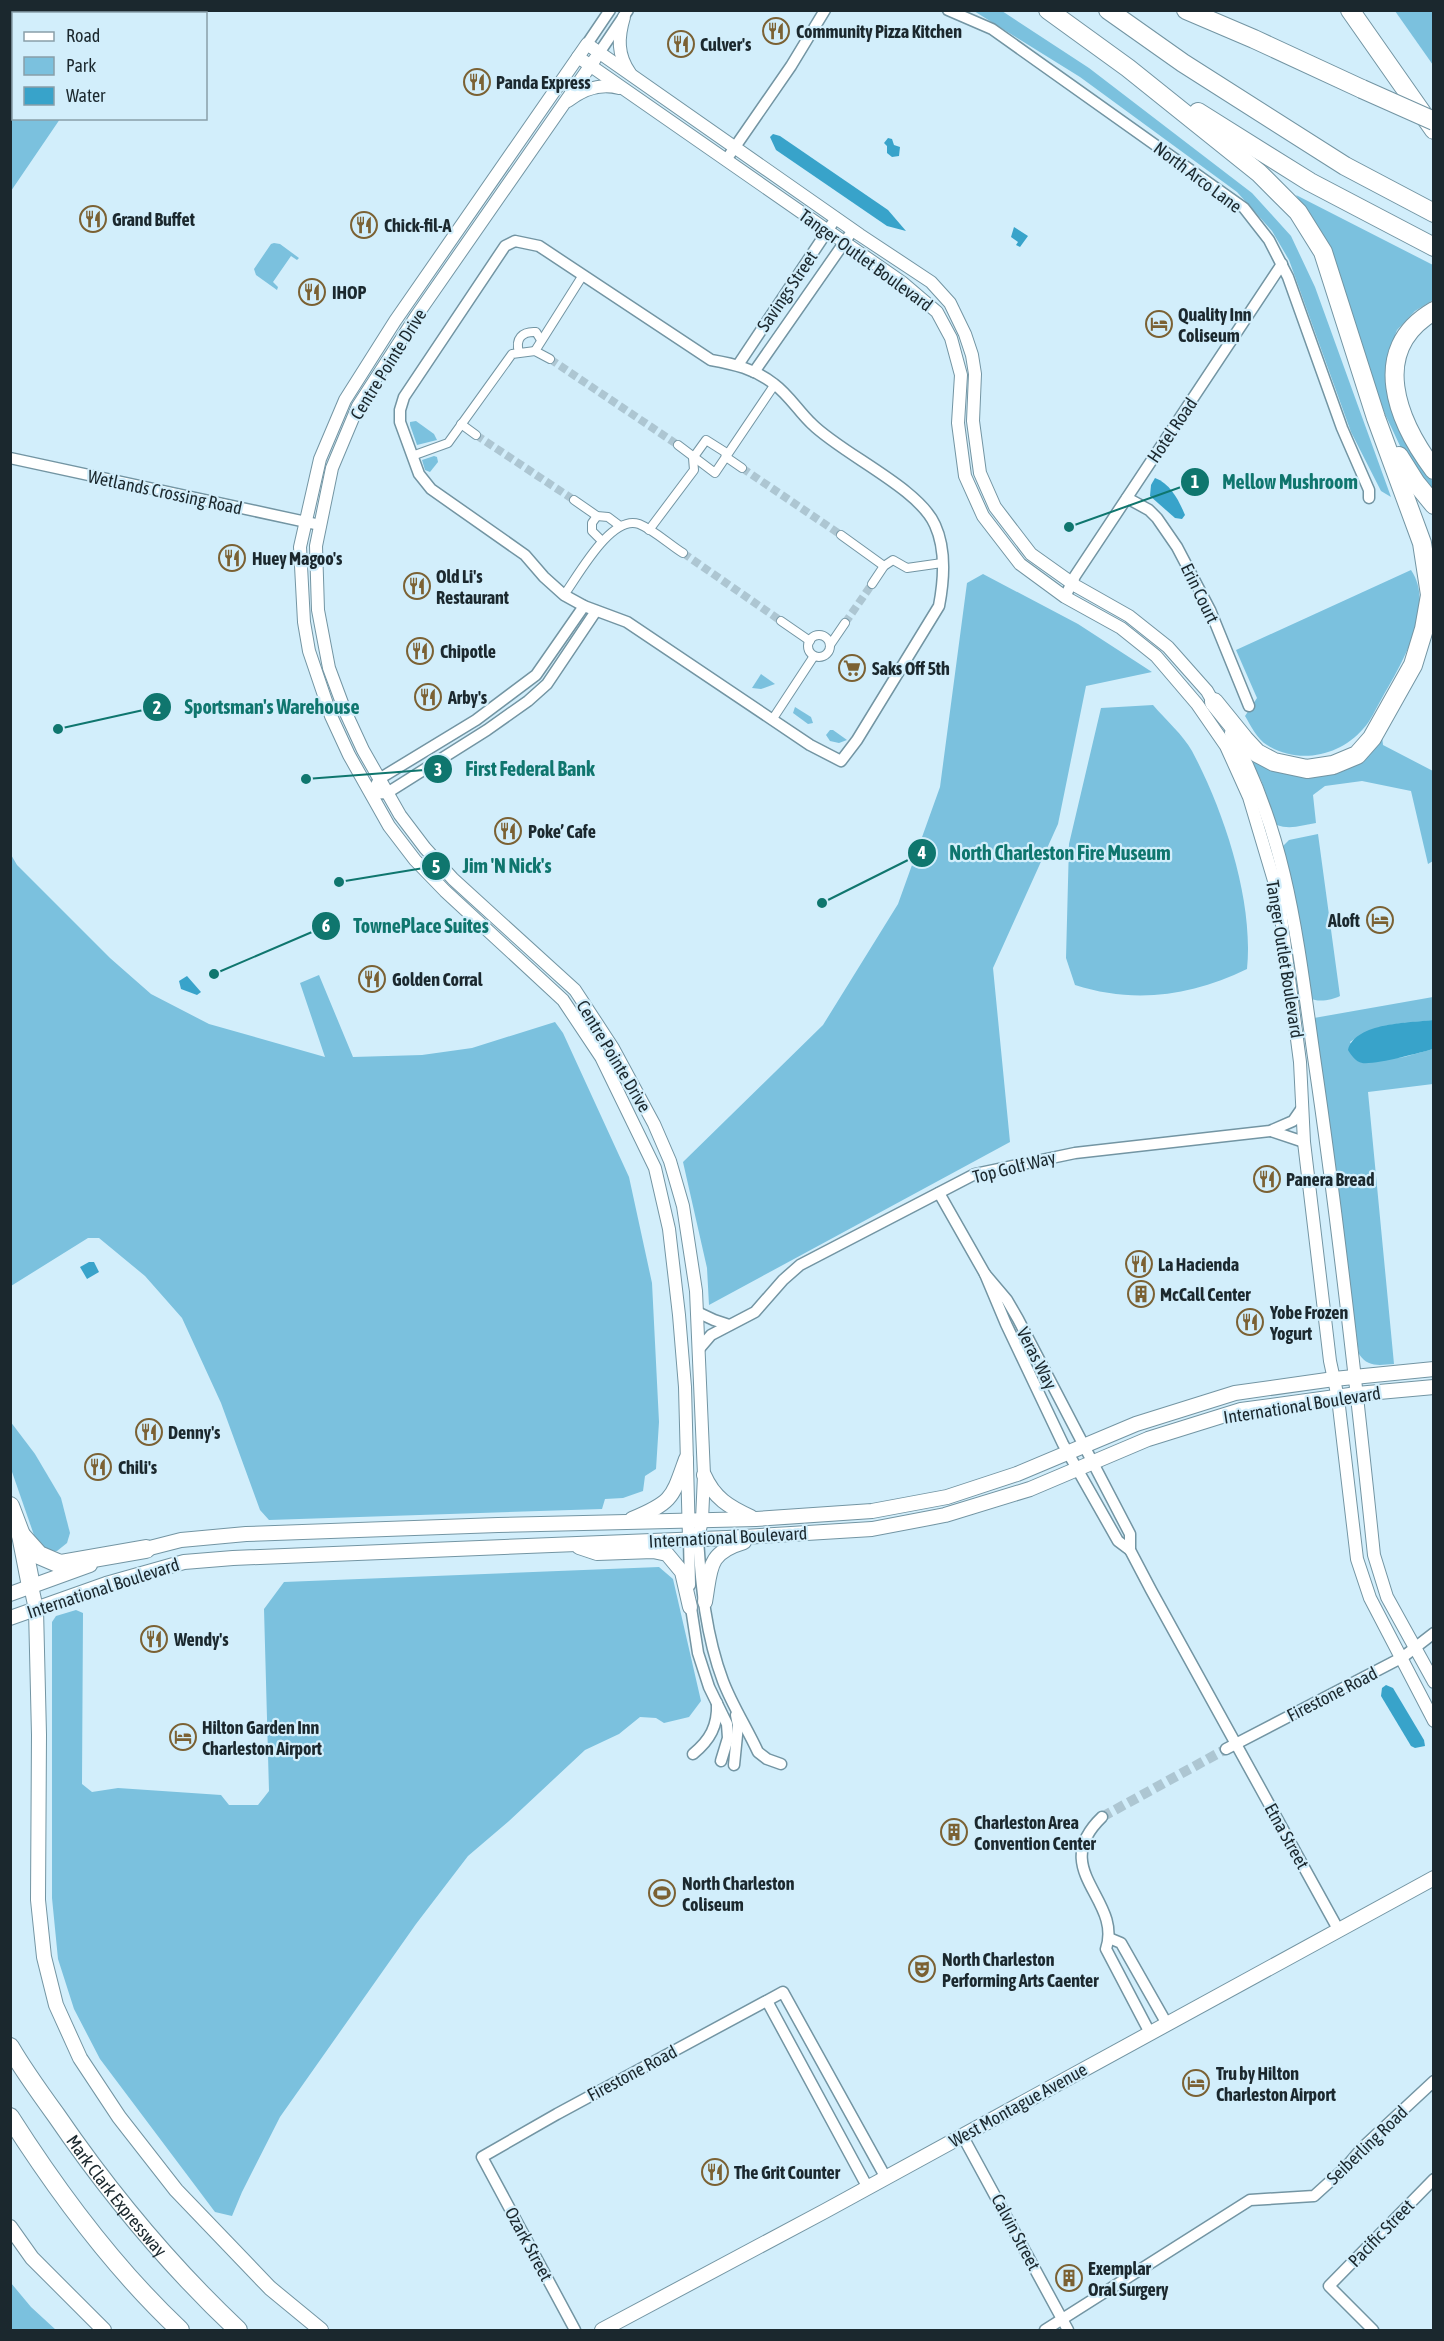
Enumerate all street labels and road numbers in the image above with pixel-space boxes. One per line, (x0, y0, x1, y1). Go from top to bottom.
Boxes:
street label: North Arco Lane (1150, 137, 1246, 217)
street label: Tanger Outlet Boulevard (795, 205, 937, 315)
street label: Savings Street (752, 247, 822, 335)
street label: Centre Pointe Drive (346, 305, 430, 423)
street label: Hotel Road (1143, 394, 1201, 466)
street label: Wetlands Crossing Road (86, 465, 244, 519)
street label: Erin Court (1177, 560, 1223, 626)
street label: Tanger Outlet Boulevard (1262, 879, 1308, 1039)
street label: Centre Pointe Drive (572, 996, 656, 1116)
street label: Top Golf Way (970, 1147, 1058, 1187)
street label: Veras Way (1012, 1323, 1062, 1393)
street label: International Boulevard (1222, 1382, 1382, 1428)
street label: International Boulevard (648, 1522, 808, 1552)
street label: International Boulevard (24, 1553, 182, 1623)
street label: Firestone Road (1283, 1662, 1381, 1726)
street label: Etna Street (1260, 1799, 1314, 1873)
street label: Firestone Road (584, 2041, 680, 2105)
street label: West Montague Avenue (945, 2058, 1091, 2152)
street label: Seiberling Road (1322, 2101, 1412, 2189)
street label: Mark Clark Expressway (63, 2131, 171, 2260)
street label: Calvin Street (987, 2190, 1045, 2274)
street label: Pacific Street (1344, 2195, 1418, 2271)
street label: Ozark Street (501, 2204, 557, 2284)

